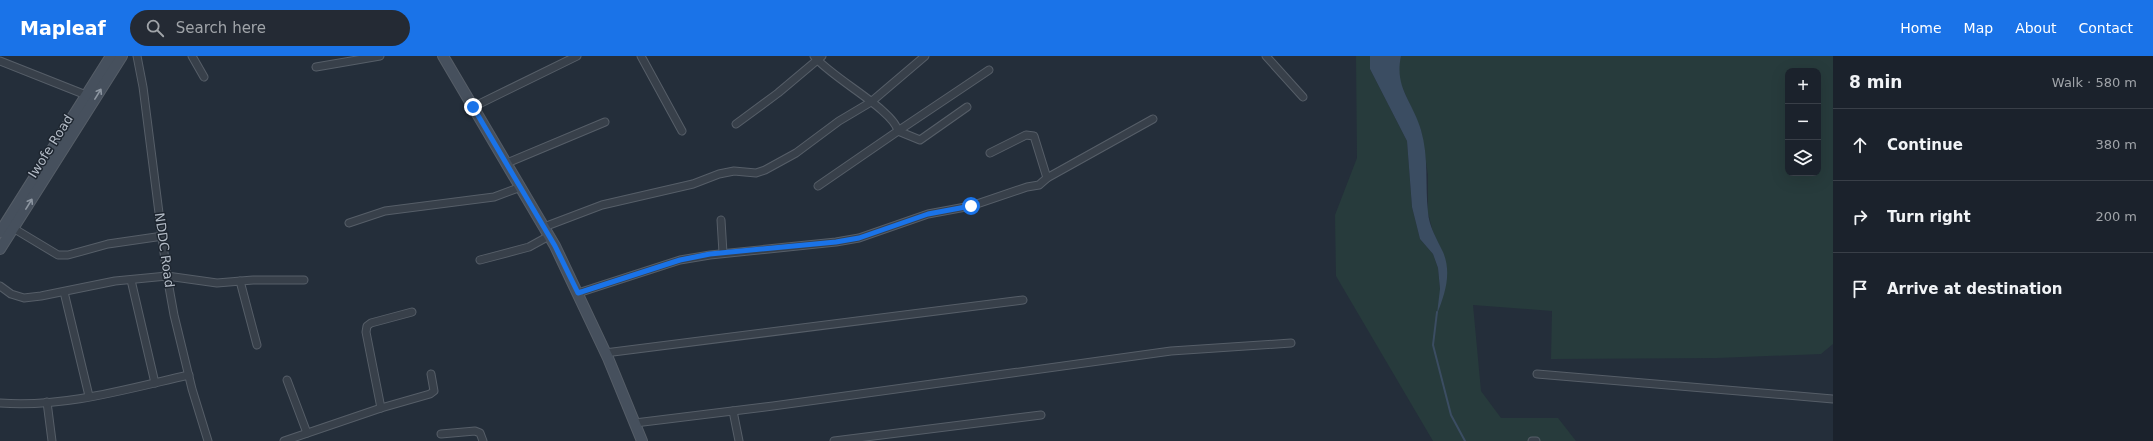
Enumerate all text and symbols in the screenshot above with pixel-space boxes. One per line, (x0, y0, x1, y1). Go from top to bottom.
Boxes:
search box (130, 10, 410, 46)
text: Mapleaf (20, 17, 106, 39)
icon: search (144, 17, 166, 39)
text: Search here (176, 19, 266, 37)
text: Home (1900, 20, 1942, 36)
text: Map (1964, 20, 1993, 36)
text: About (2015, 20, 2057, 36)
text: Contact (2079, 20, 2133, 36)
map controls (1785, 68, 1821, 176)
button: + (1785, 68, 1821, 104)
text: 8 min (1849, 72, 1902, 92)
text: Walk · 580 m (2052, 75, 2137, 90)
one-way arrow (94, 88, 102, 100)
route end (464, 98, 482, 116)
button: − (1785, 104, 1821, 140)
street label: Iwofe Road (25, 112, 76, 181)
icon: ahead (1849, 134, 1871, 156)
text: Continue (1887, 136, 1963, 154)
text: 380 m (2095, 137, 2137, 152)
button: layers (1785, 140, 1821, 176)
route start (962, 197, 980, 215)
one-way arrow (25, 198, 33, 210)
icon: right (1849, 206, 1871, 228)
text: Turn right (1887, 208, 1971, 226)
text: 200 m (2095, 209, 2137, 224)
street label: NDDC Road (152, 212, 177, 289)
icon: arrive (1849, 278, 1871, 300)
text: Arrive at destination (1887, 280, 2062, 298)

